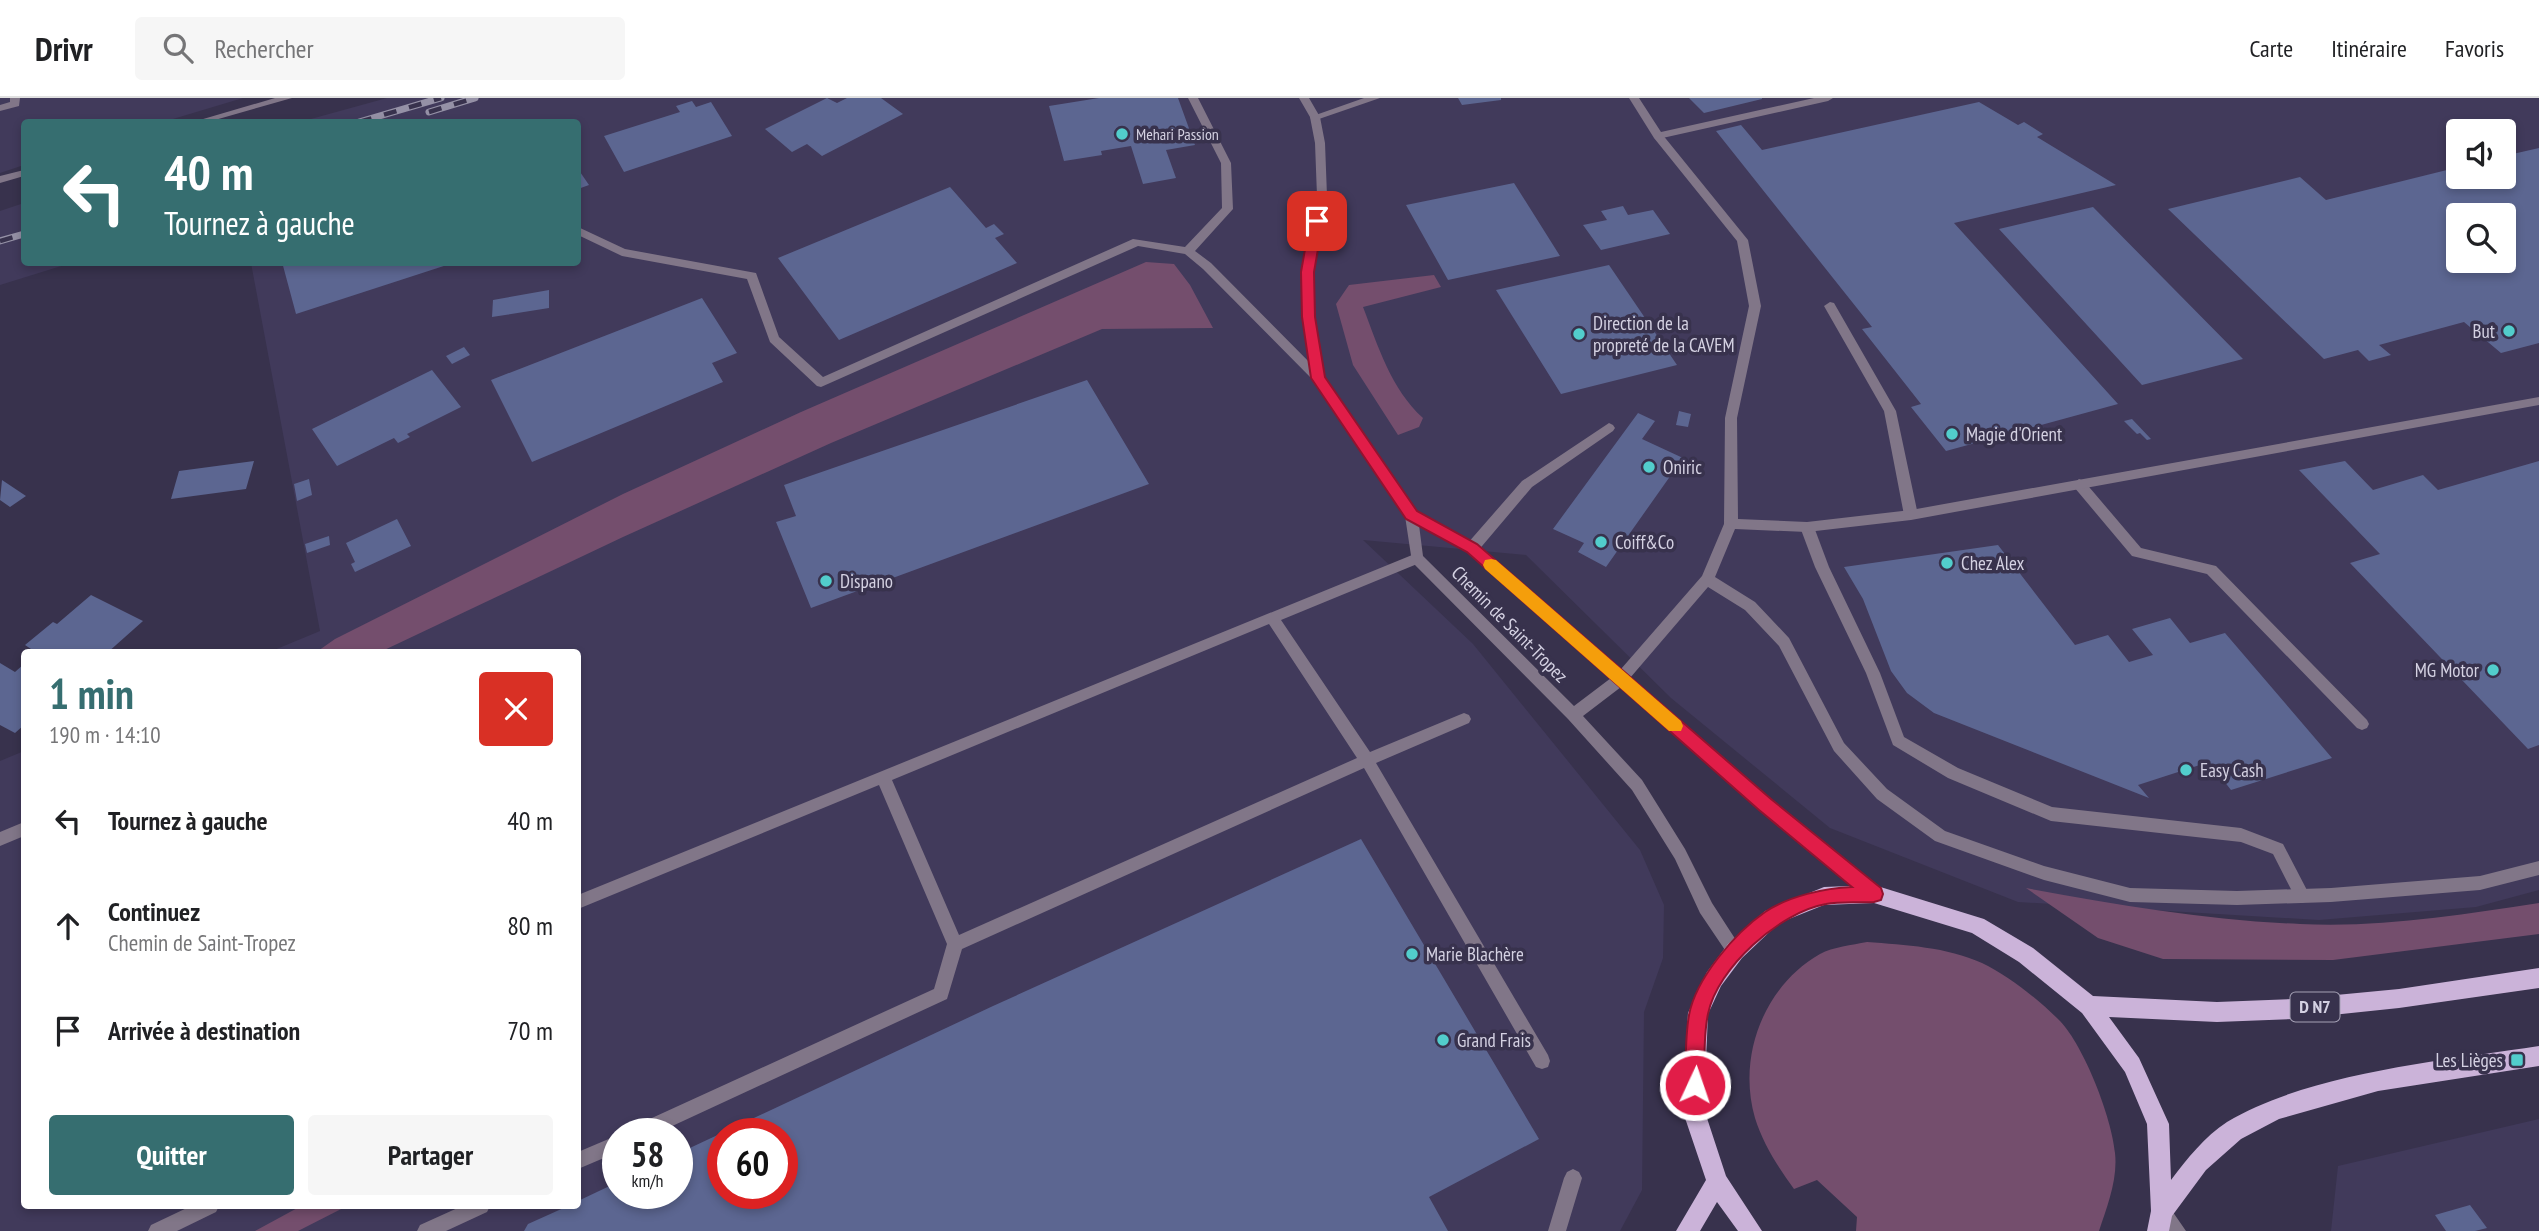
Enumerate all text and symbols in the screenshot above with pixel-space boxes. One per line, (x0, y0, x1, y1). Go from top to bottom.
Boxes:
search box (135, 17, 625, 80)
text: Drivr (35, 27, 93, 70)
icon: search (159, 29, 197, 67)
text: Rechercher (215, 32, 314, 65)
text: Carte (2249, 33, 2293, 64)
text: Itinéraire (2331, 33, 2407, 64)
text: Favoris (2445, 33, 2504, 64)
map controls (2446, 119, 2516, 273)
button: sound (2446, 119, 2516, 189)
place label: Mehari Passion (1136, 124, 1219, 144)
marker: Mehari Passion (1114, 126, 1130, 142)
text: 40 m (164, 140, 253, 204)
icon: left (49, 147, 140, 238)
pin (1287, 191, 1347, 251)
text: Tournez à gauche (164, 202, 355, 244)
icon: arrive (1298, 202, 1336, 240)
button: search (2446, 203, 2516, 273)
place label: Direction de la propreté de la CAVEM (1593, 311, 1735, 357)
place label: But (2473, 319, 2496, 343)
marker: But (2501, 323, 2517, 339)
marker: Direction de la propreté de la CAVEM (1571, 326, 1587, 342)
place label: Magie d'Orient (1966, 422, 2063, 446)
marker: Magie d'Orient (1944, 426, 1960, 442)
place label: Oniric (1663, 455, 1702, 479)
marker: Oniric (1641, 459, 1657, 475)
place label: Coiff&Co (1615, 530, 1674, 554)
marker: Coiff&Co (1593, 534, 1609, 550)
place label: Chez Alex (1961, 551, 2025, 575)
marker: Chez Alex (1939, 555, 1955, 571)
street label: Chemin de Saint-Tropez (1447, 561, 1573, 687)
place label: Dispano (840, 569, 893, 593)
marker: Dispano (818, 573, 834, 589)
place label: MG Motor (2415, 658, 2480, 682)
marker: MG Motor (2485, 662, 2501, 678)
text: 1 min (49, 666, 134, 721)
button: close (479, 672, 553, 746)
text: 190 m · 14:10 (49, 720, 161, 749)
place label: Easy Cash (2200, 758, 2264, 782)
marker: Easy Cash (2178, 762, 2194, 778)
icon: left (49, 802, 87, 840)
text: Tournez à gauche (108, 804, 268, 837)
text: 40 m (507, 804, 553, 837)
text: Continuez (108, 895, 200, 928)
icon: ahead (49, 907, 87, 945)
text: 80 m (507, 909, 553, 942)
text: Chemin de Saint-Tropez (108, 928, 296, 957)
place label: Marie Blachère (1426, 942, 1524, 966)
marker: Marie Blachère (1404, 946, 1420, 962)
road number: D N7 (2290, 992, 2340, 1022)
icon: arrive (49, 1012, 87, 1050)
text: Arrivée à destination (108, 1014, 300, 1047)
text: 70 m (507, 1014, 553, 1047)
place label: Grand Frais (1457, 1028, 1531, 1052)
marker: Grand Frais (1435, 1032, 1451, 1048)
position arrow (1658, 1048, 1732, 1122)
place label: Les Lièges (2435, 1048, 2503, 1072)
marker: Les Lièges (2509, 1052, 2525, 1068)
button: Quitter (49, 1115, 294, 1195)
button: Partager (308, 1115, 553, 1195)
speed limit sign: 60 (707, 1118, 798, 1209)
text: 58 (631, 1131, 664, 1177)
text: km/h (632, 1169, 663, 1192)

